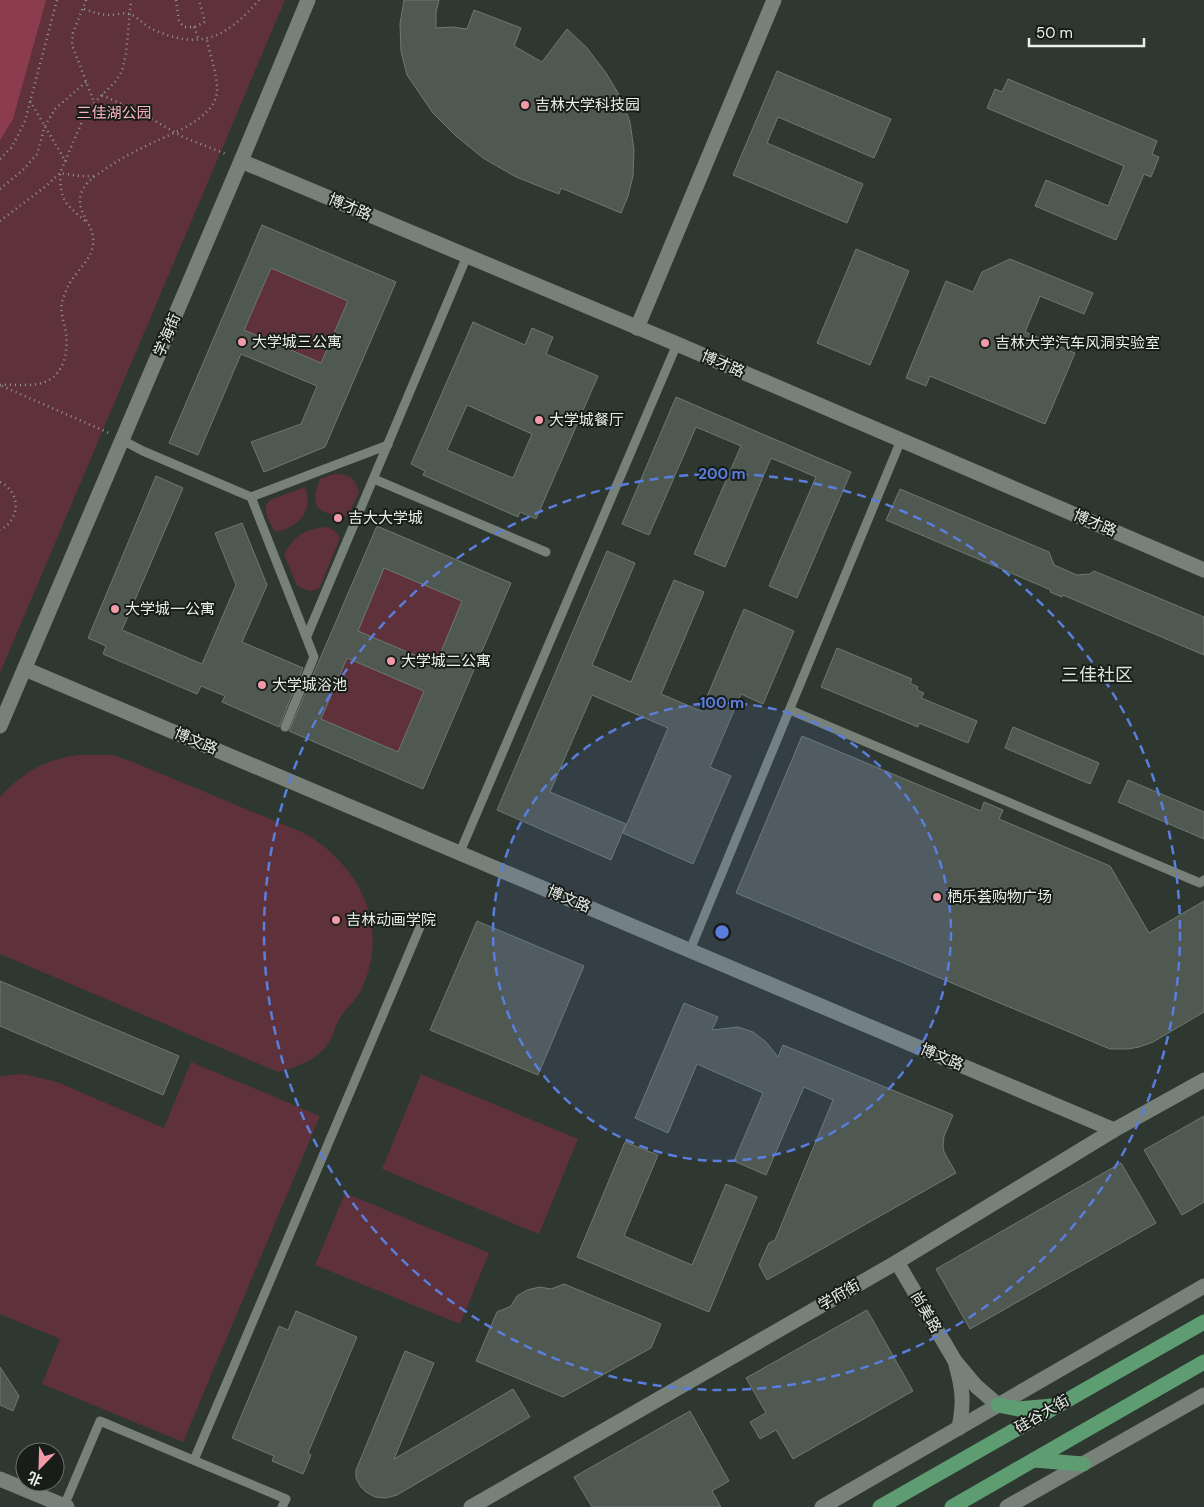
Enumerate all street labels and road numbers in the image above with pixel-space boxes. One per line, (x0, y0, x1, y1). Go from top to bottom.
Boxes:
street label: 博才路 (325, 189, 375, 225)
street label: 学海街 (149, 310, 185, 360)
street label: 博才路 (698, 346, 748, 382)
street label: 博才路 (1070, 505, 1120, 541)
street label: 博文路 (171, 723, 221, 759)
street label: 博文路 (544, 881, 594, 917)
street label: 博文路 (917, 1039, 967, 1075)
street label: 学府街 (815, 1275, 863, 1315)
street label: 尚美路 (906, 1288, 946, 1336)
street label: 硅谷大街 (1011, 1390, 1073, 1438)

